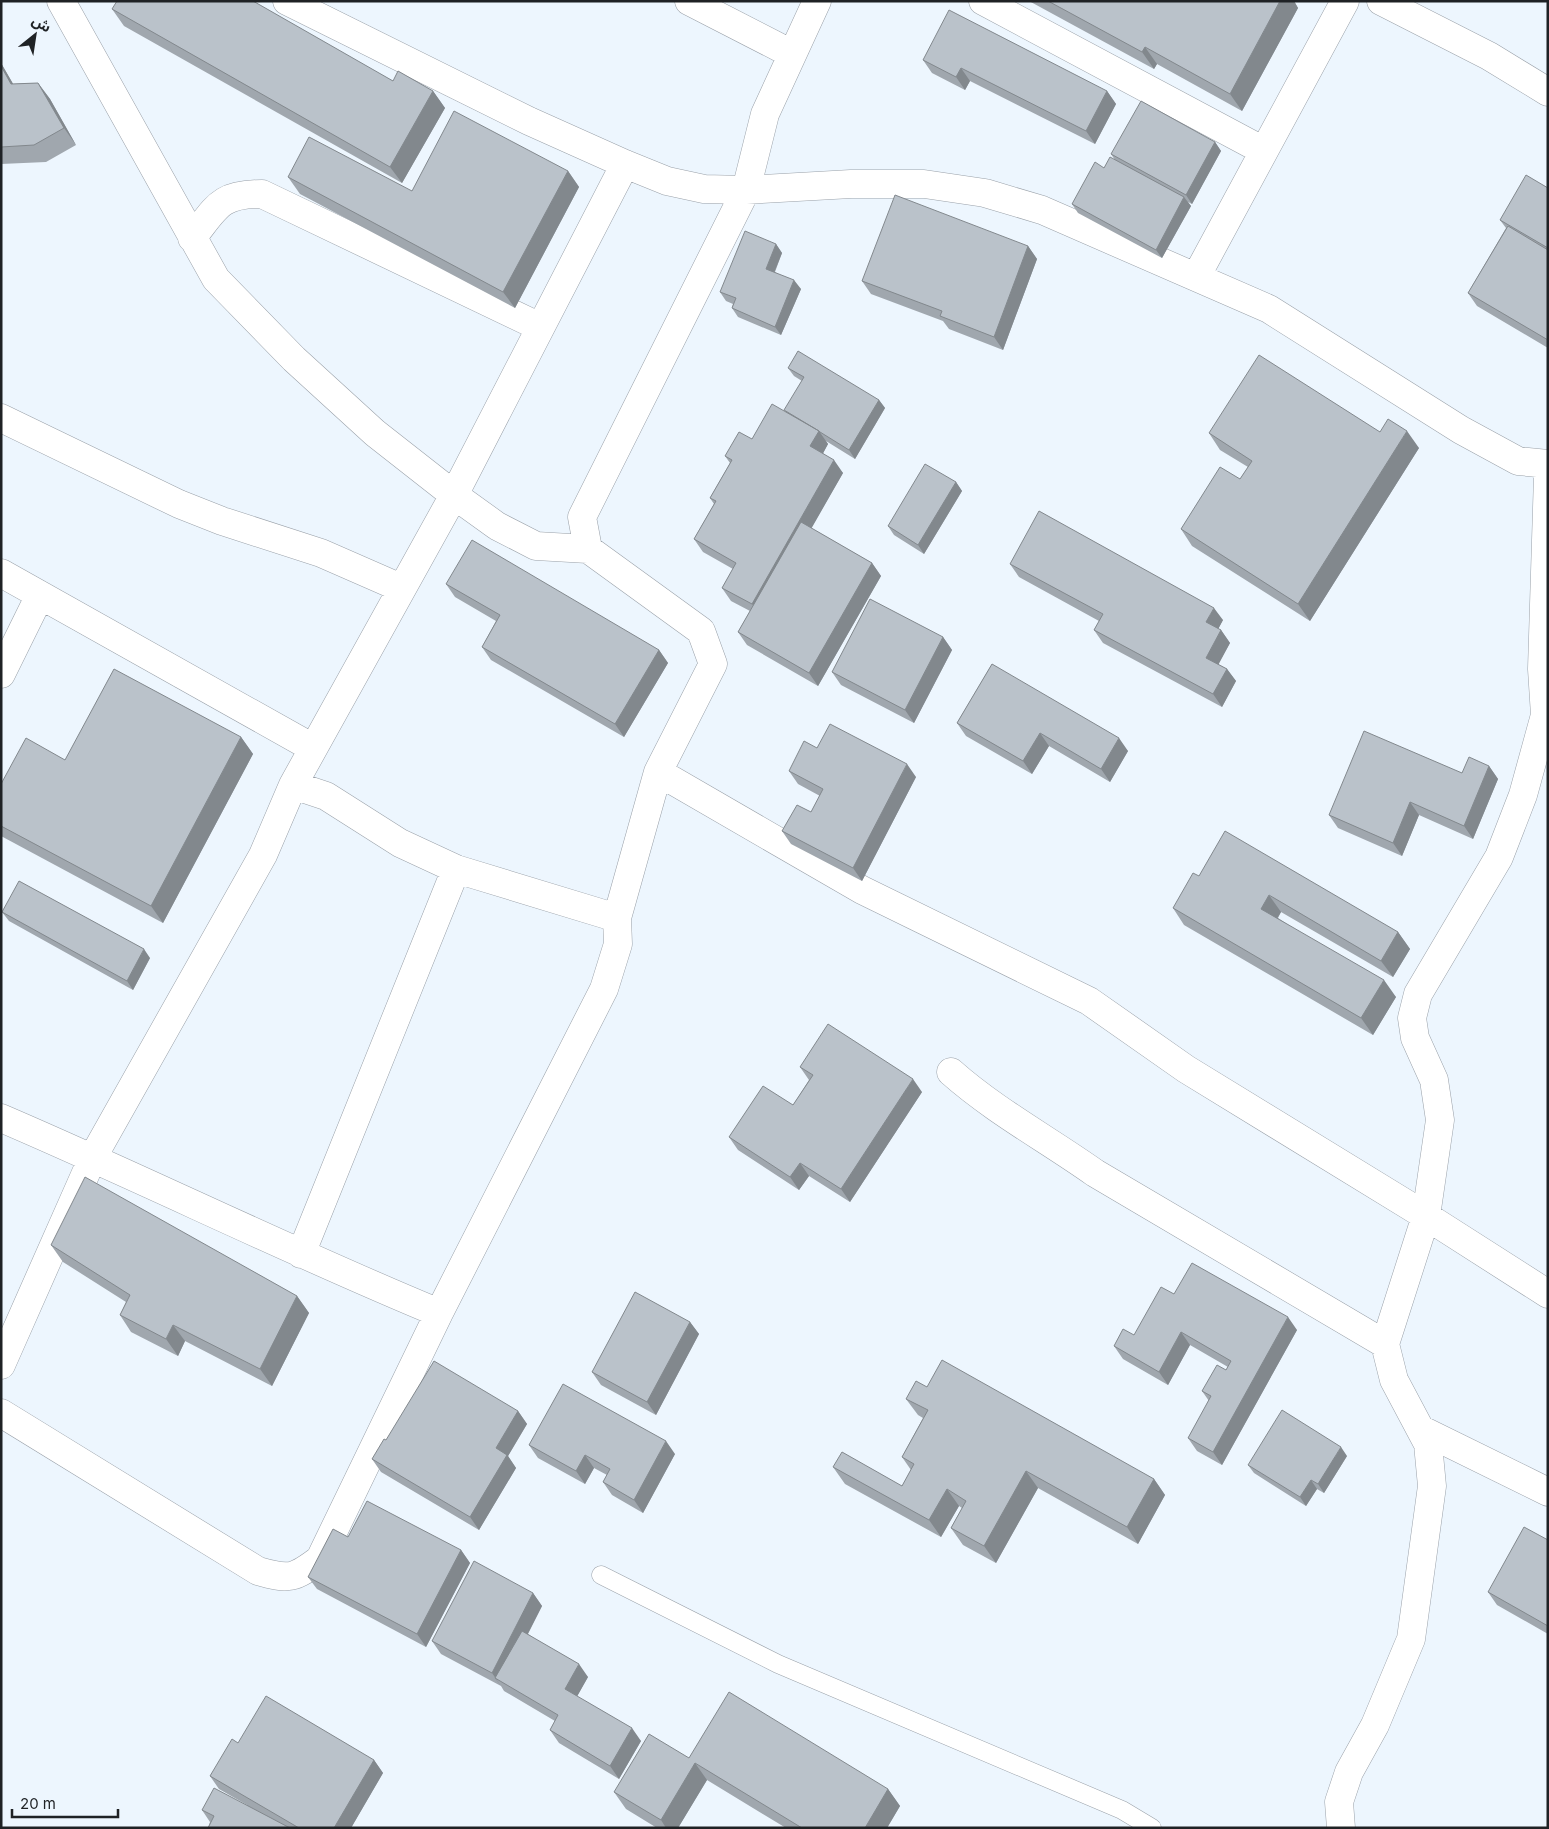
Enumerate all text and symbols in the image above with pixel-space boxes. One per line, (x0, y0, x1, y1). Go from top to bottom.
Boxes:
north arrow (10, 10, 60, 60)
text: ش (29, 11, 54, 35)
scale bar (12, 1786, 119, 1818)
text: 20 m (20, 1794, 56, 1813)

